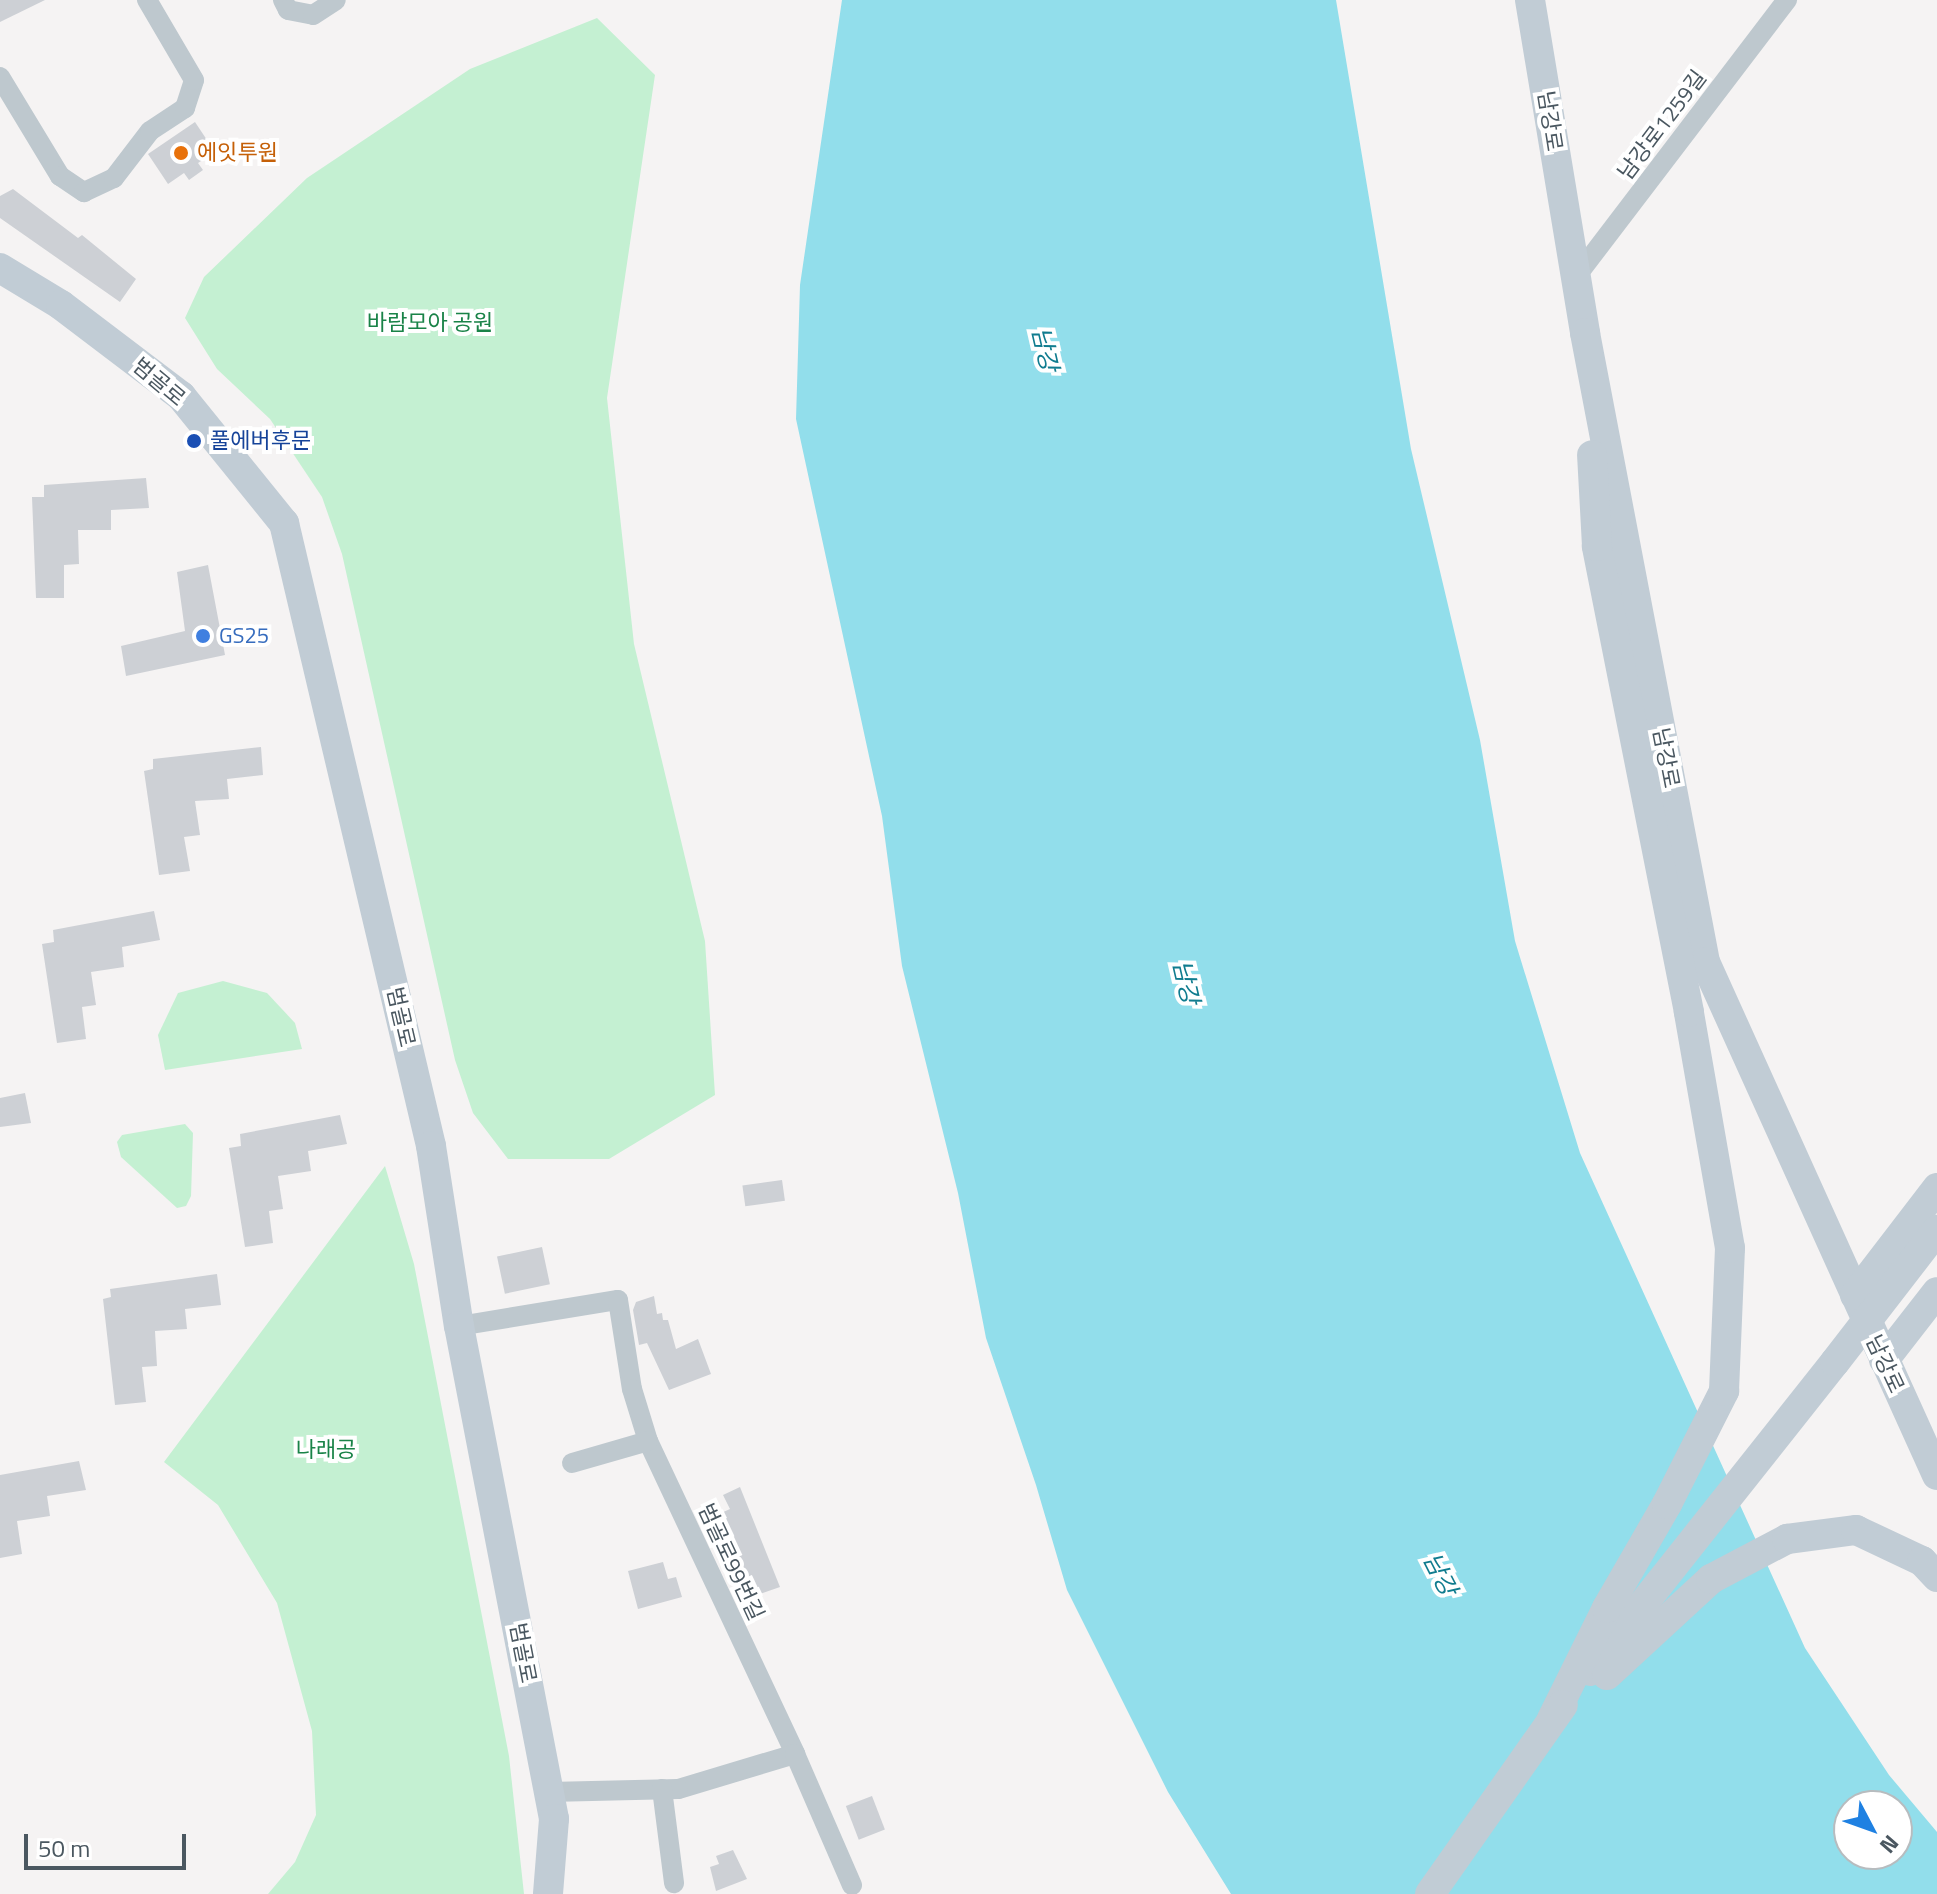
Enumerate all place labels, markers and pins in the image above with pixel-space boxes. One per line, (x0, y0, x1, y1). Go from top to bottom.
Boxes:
place label: 에잇투원 (197, 140, 278, 166)
marker: 에잇투원 (172, 144, 190, 162)
place label: 풀에버후문 (210, 428, 311, 454)
marker: 풀에버후문 (185, 432, 203, 450)
place label: GS25 (219, 623, 269, 649)
marker: GS25 (194, 627, 212, 645)

